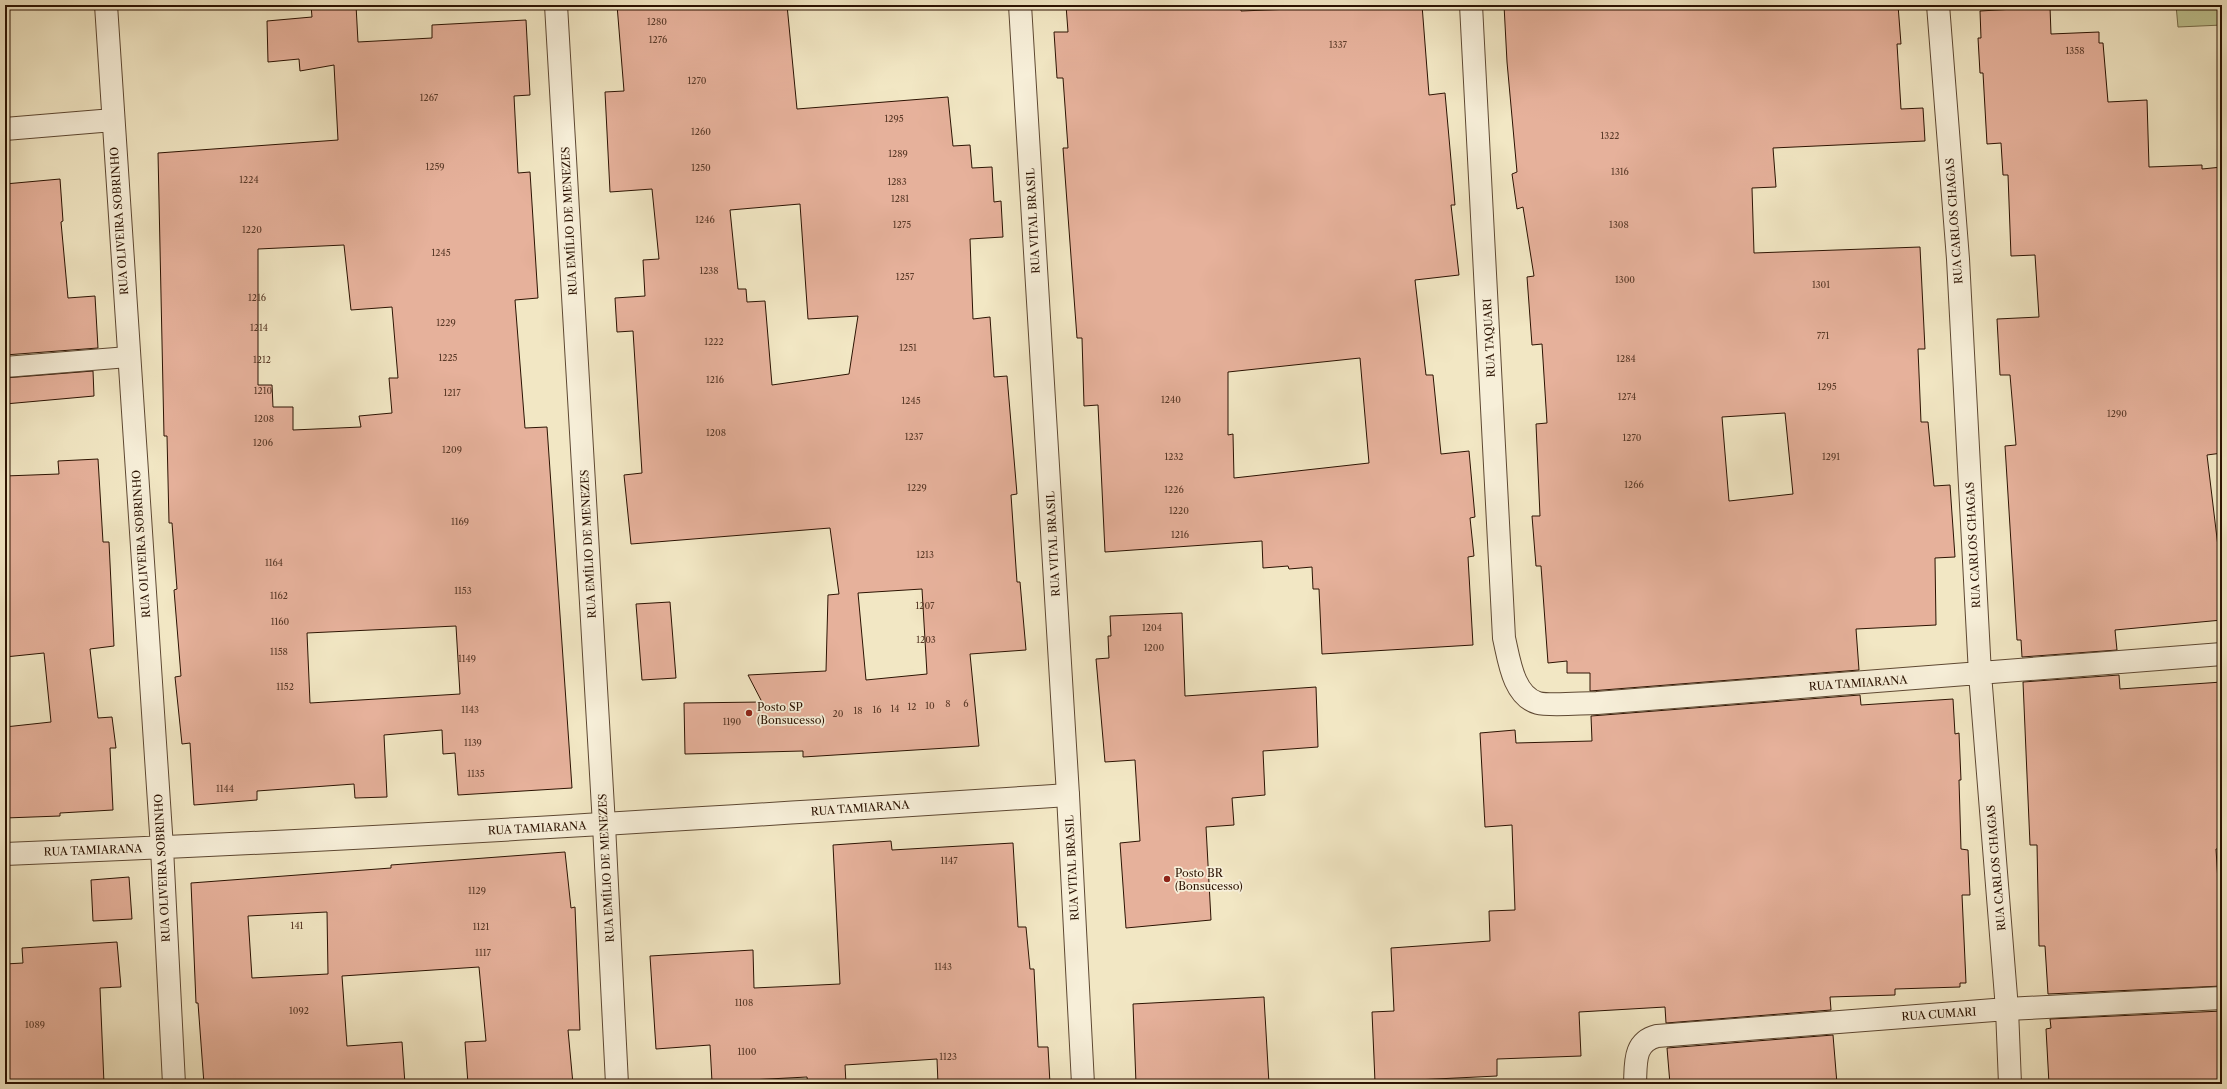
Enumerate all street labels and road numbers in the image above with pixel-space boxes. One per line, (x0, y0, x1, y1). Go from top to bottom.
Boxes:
street label: RUA OLIVEIRA SOBRINHO (107, 146, 131, 296)
street label: RUA EMÍLIO DE MENEZES (558, 146, 580, 296)
street label: RUA CARLOS CHAGAS (1943, 157, 1965, 285)
street label: RUA VITAL BRASIL (1023, 167, 1043, 274)
street label: RUA TAQUARI (1480, 298, 1498, 378)
street label: RUA OLIVEIRA SOBRINHO (129, 469, 153, 619)
street label: RUA EMÍLIO DE MENEZES (577, 469, 599, 619)
street label: RUA CARLOS CHAGAS (1963, 482, 1983, 608)
street label: RUA VITAL BRASIL (1043, 490, 1063, 597)
street label: RUA TAMIARANA (1808, 673, 1909, 693)
street label: RUA EMÍLIO DE MENEZES (595, 793, 617, 943)
street label: RUA OLIVEIRA SOBRINHO (151, 794, 173, 942)
street label: RUA TAMIARANA (810, 798, 911, 818)
street label: RUA CARLOS CHAGAS (1984, 804, 2008, 932)
street label: RUA VITAL BRASIL (1062, 814, 1082, 921)
street label: RUA TAMIARANA (487, 818, 588, 838)
street label: RUA TAMIARANA (43, 841, 143, 859)
street label: RUA CUMARI (1901, 1004, 1977, 1024)

